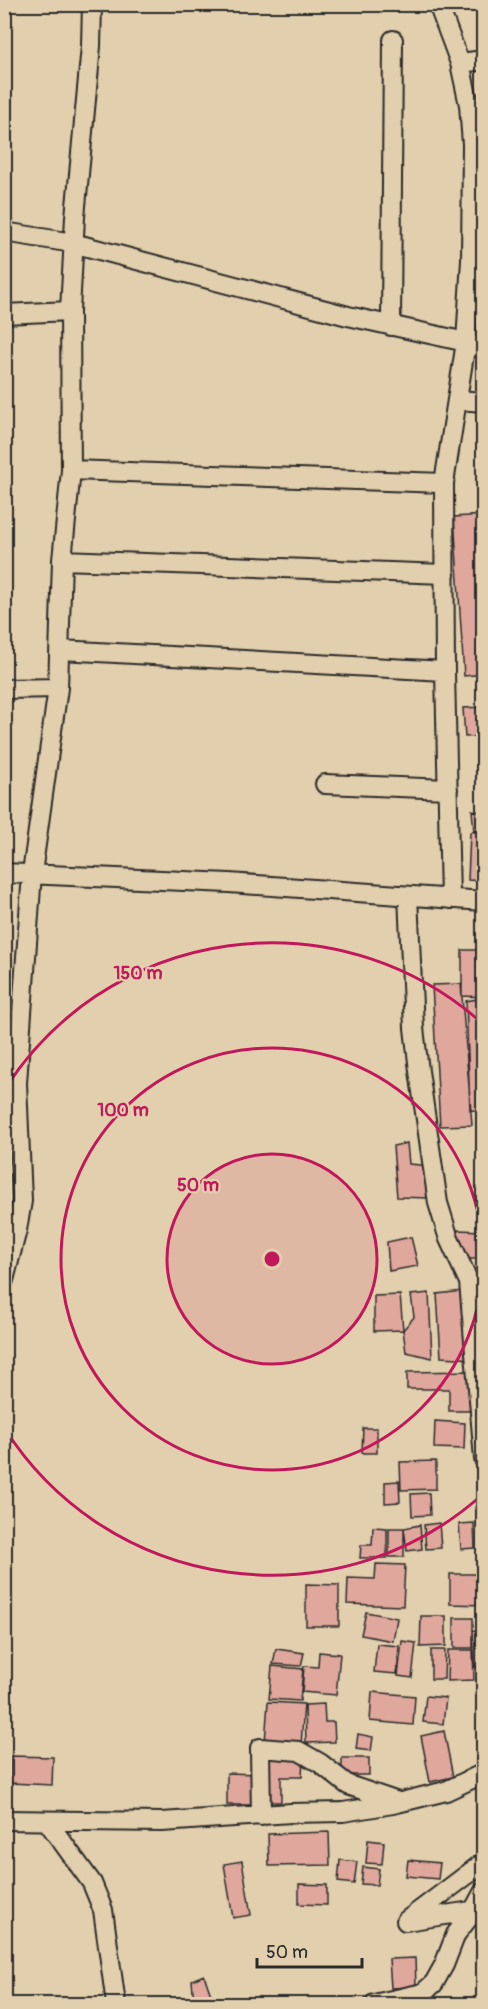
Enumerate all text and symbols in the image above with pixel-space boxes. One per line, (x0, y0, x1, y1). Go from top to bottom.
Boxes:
text: 150 m (114, 962, 163, 985)
text: 100 m (97, 1099, 149, 1122)
text: 50 m (177, 1174, 219, 1197)
centre of rings (262, 1249, 282, 1269)
scale bar (257, 1931, 362, 1969)
text: 50 m (266, 1941, 308, 1964)

